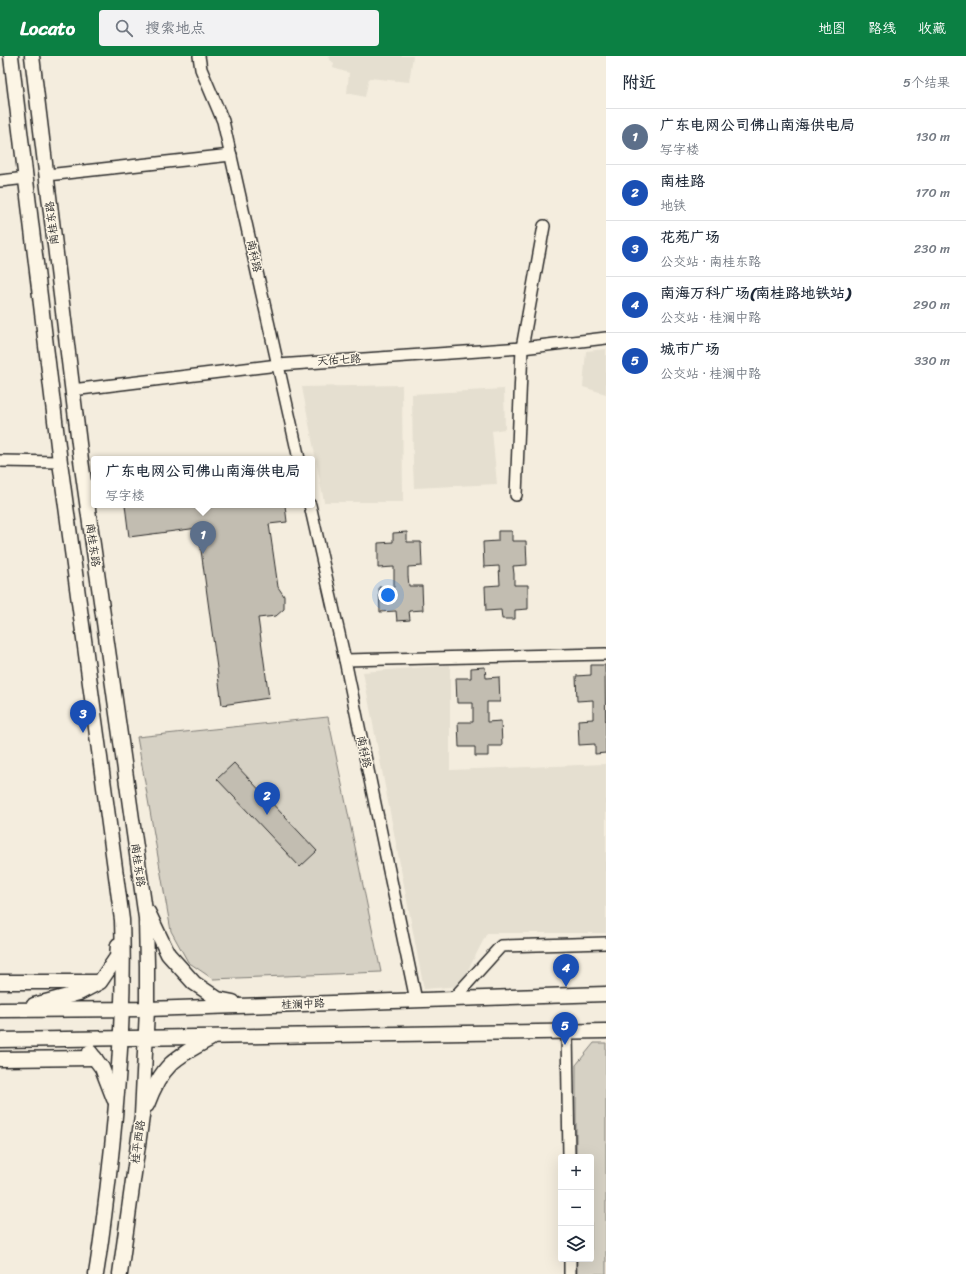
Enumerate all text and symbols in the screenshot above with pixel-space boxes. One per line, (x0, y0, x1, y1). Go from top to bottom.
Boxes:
search box (99, 10, 379, 46)
text: Locato (20, 12, 75, 45)
text: 搜索地点 (145, 15, 205, 41)
text: 地图 (818, 16, 846, 41)
text: 路线 (868, 16, 896, 41)
text: 收藏 (918, 16, 946, 41)
icon: search (113, 17, 135, 39)
text: 附近 (622, 67, 656, 97)
text: 5个结果 (903, 71, 950, 94)
text: 广东电网公司佛山南海供电局 (660, 112, 855, 138)
text: 1 (632, 125, 638, 148)
text: 130 m (916, 125, 950, 148)
text: 写字楼 (660, 138, 699, 161)
text: 南桂路 (660, 168, 705, 194)
text: 2 (631, 181, 639, 204)
text: 170 m (915, 181, 950, 204)
text: 地铁 (660, 194, 686, 217)
street label: 南桂东路 (40, 200, 64, 246)
text: 花苑广场 (660, 224, 720, 250)
text: 3 (631, 237, 639, 260)
text: 230 m (914, 237, 950, 260)
street label: 南科路 (241, 238, 267, 274)
text: 公交站 · 南桂东路 (660, 250, 761, 273)
text: 南海万科广场(南桂路地铁站) (660, 280, 851, 306)
text: 4 (631, 293, 639, 316)
text: 290 m (913, 293, 950, 316)
text: 公交站 · 桂澜中路 (660, 306, 761, 329)
text: 城市广场 (660, 336, 720, 362)
street label: 天佑七路 (316, 349, 362, 371)
text: 5 (631, 349, 639, 372)
text: 330 m (914, 349, 950, 372)
text: 公交站 · 桂澜中路 (660, 362, 761, 385)
popup (91, 456, 315, 508)
text: 广东电网公司佛山南海供电局 (105, 458, 301, 484)
text: 写字楼 (105, 484, 145, 507)
pin: 1 (190, 521, 216, 554)
street label: 南桂东路 (81, 522, 105, 568)
your location (378, 585, 398, 605)
pin: 3 (70, 700, 96, 733)
street label: 南科路 (351, 734, 377, 770)
pin: 2 (254, 782, 280, 815)
street label: 南桂东路 (126, 842, 150, 888)
pin: 4 (553, 954, 579, 987)
street label: 桂澜中路 (281, 994, 325, 1014)
pin: 5 (552, 1012, 578, 1045)
street label: 桂平西路 (126, 1119, 150, 1165)
map controls (558, 1154, 594, 1262)
button: + (558, 1154, 594, 1190)
button: − (558, 1190, 594, 1226)
button: layers (558, 1226, 594, 1262)

